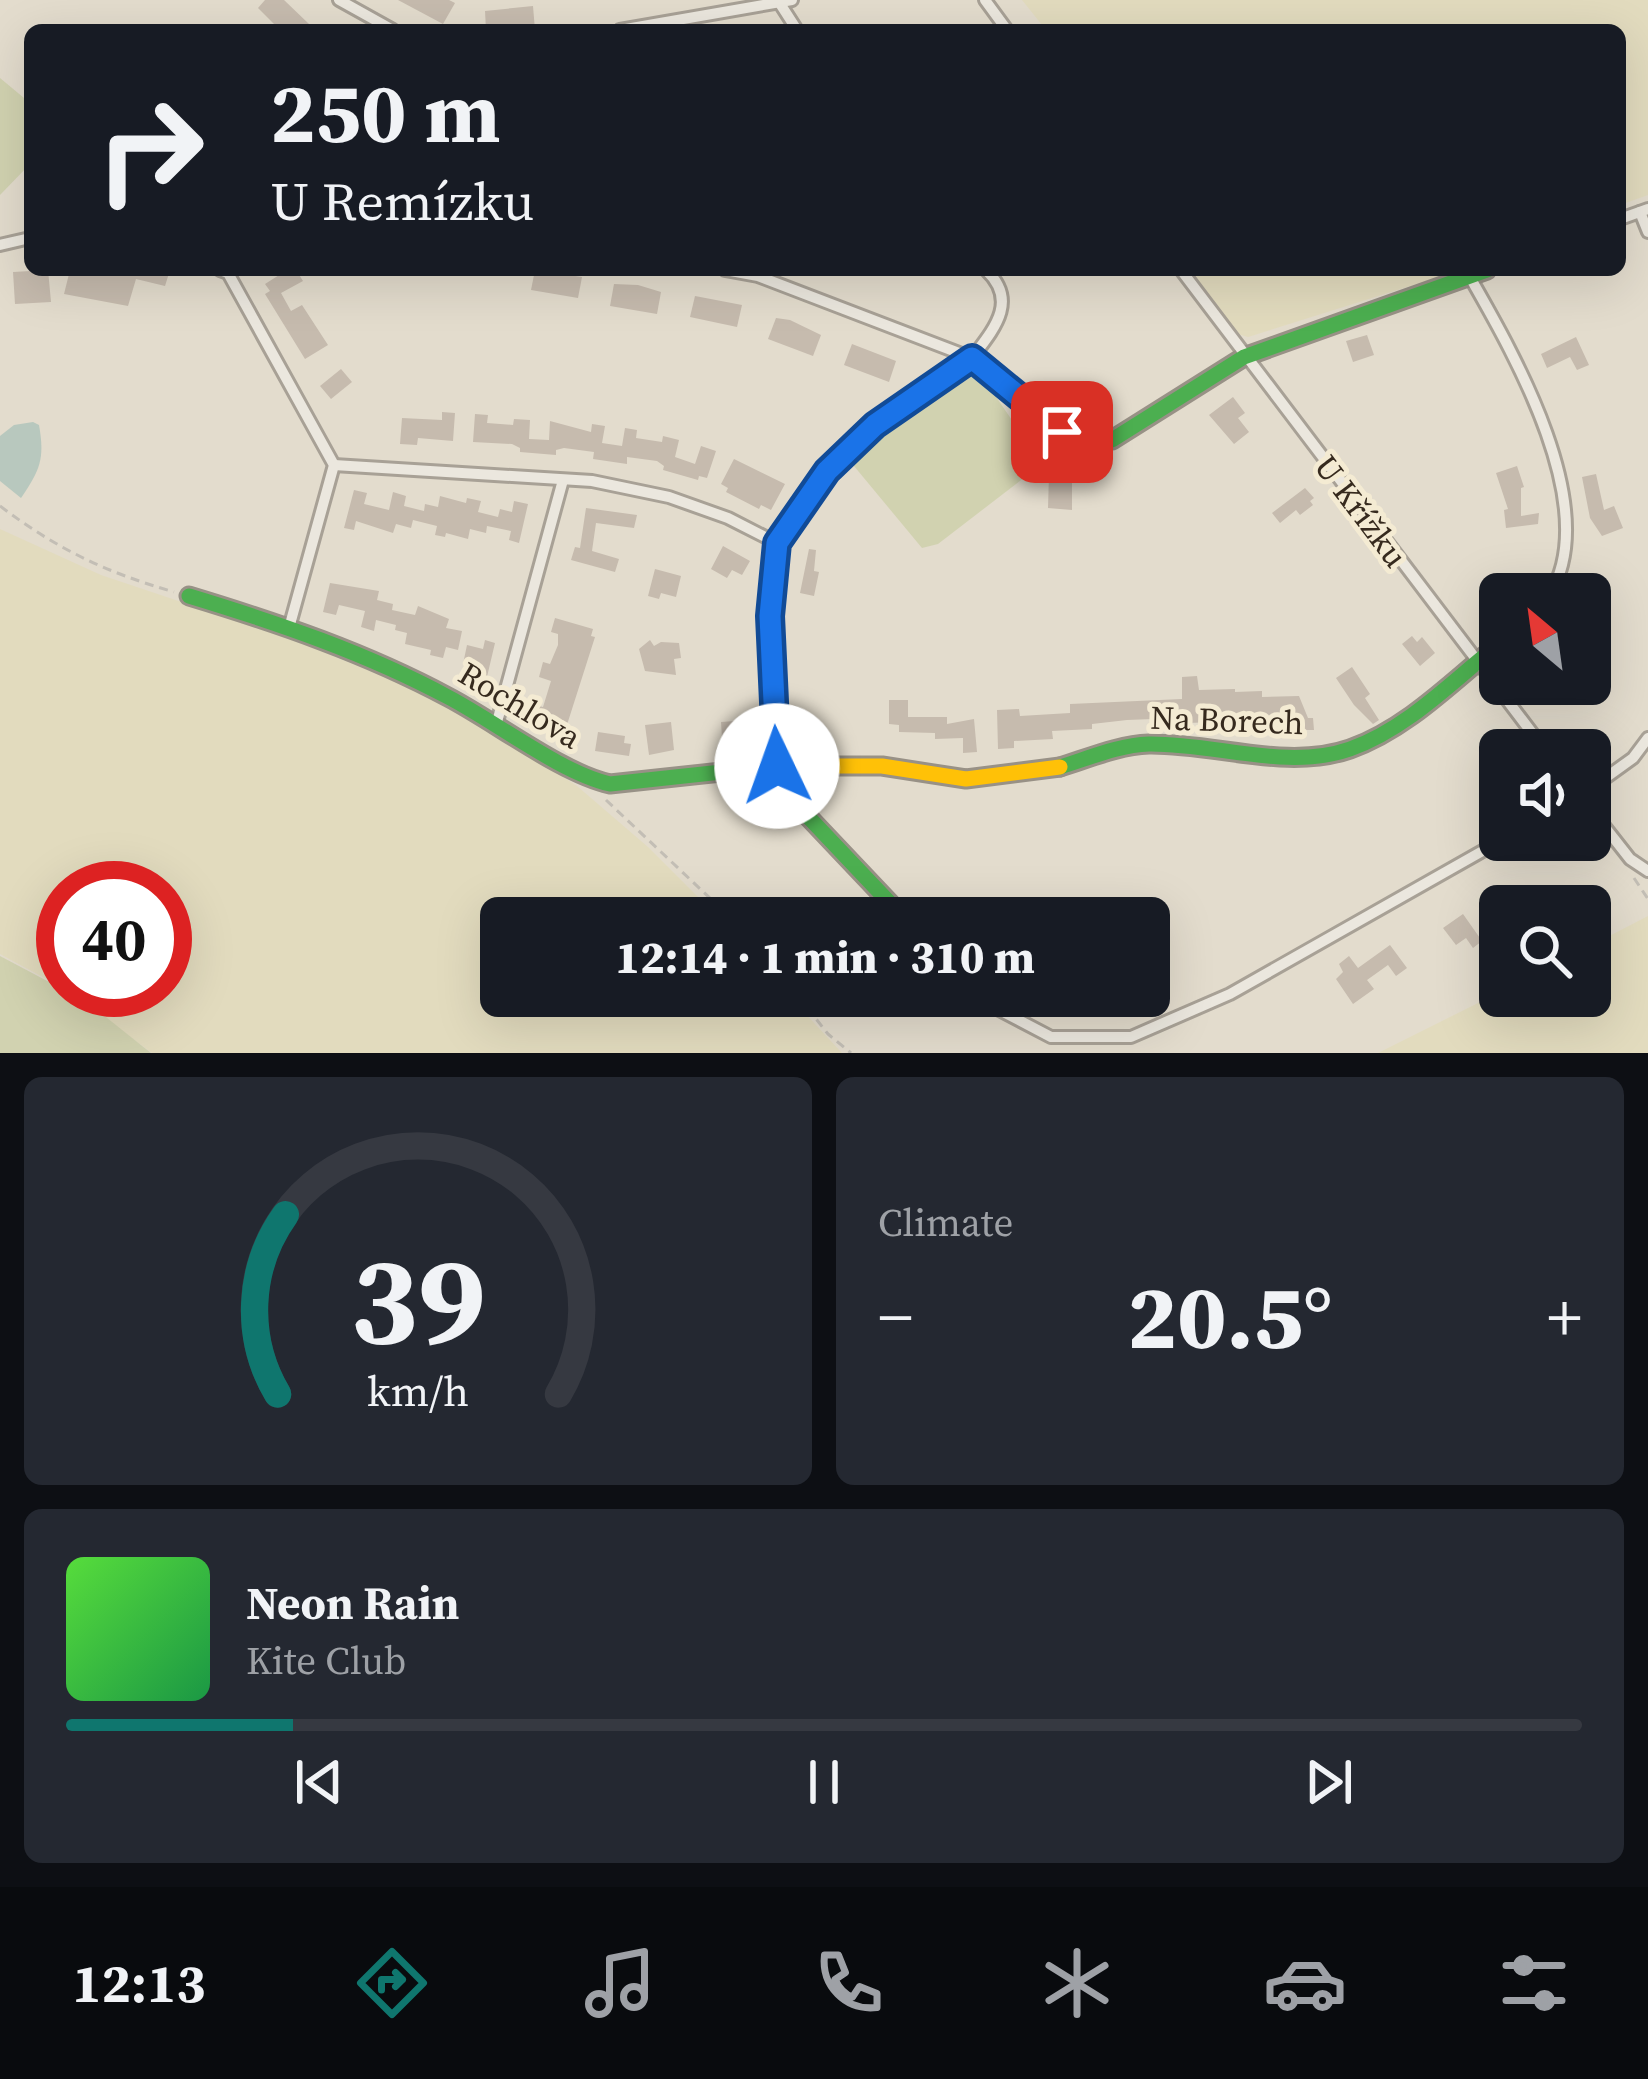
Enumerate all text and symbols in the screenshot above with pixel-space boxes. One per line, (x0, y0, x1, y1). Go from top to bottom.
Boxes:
text: 250 m (270, 55, 501, 170)
icon: right (72, 72, 228, 228)
text: U Remízku (270, 164, 534, 238)
pin (1011, 381, 1113, 483)
icon: arrive (1029, 399, 1095, 465)
street label: U Křížku (1304, 446, 1418, 576)
north arrow (1479, 573, 1611, 705)
map controls (1479, 573, 1611, 1017)
street label: Rochlova (450, 651, 590, 759)
street label: Na Borech (1150, 695, 1304, 745)
position arrow (714, 703, 840, 829)
button: sound (1479, 729, 1611, 861)
speed limit sign: 40 (36, 861, 192, 1017)
button: search (1479, 885, 1611, 1017)
text: 12:14 · 1 min · 310 m (615, 926, 1035, 988)
text: Climate (878, 1196, 1013, 1249)
text: 39 (350, 1214, 486, 1385)
text: 20.5° (1127, 1255, 1333, 1378)
text: − (878, 1272, 913, 1362)
text: + (1547, 1272, 1582, 1362)
text: km/h (367, 1362, 469, 1420)
text: Neon Rain (246, 1572, 459, 1634)
text: Kite Club (246, 1634, 406, 1687)
icon: previous (286, 1749, 352, 1815)
icon: pause (791, 1749, 857, 1815)
icon: next (1296, 1749, 1362, 1815)
icon: directions (350, 1941, 434, 2025)
icon: music (578, 1941, 662, 2025)
icon: phone (807, 1941, 891, 2025)
icon: climate (1035, 1941, 1119, 2025)
icon: car (1263, 1941, 1347, 2025)
icon: filters (1492, 1941, 1576, 2025)
text: 12:13 (72, 1946, 205, 2020)

